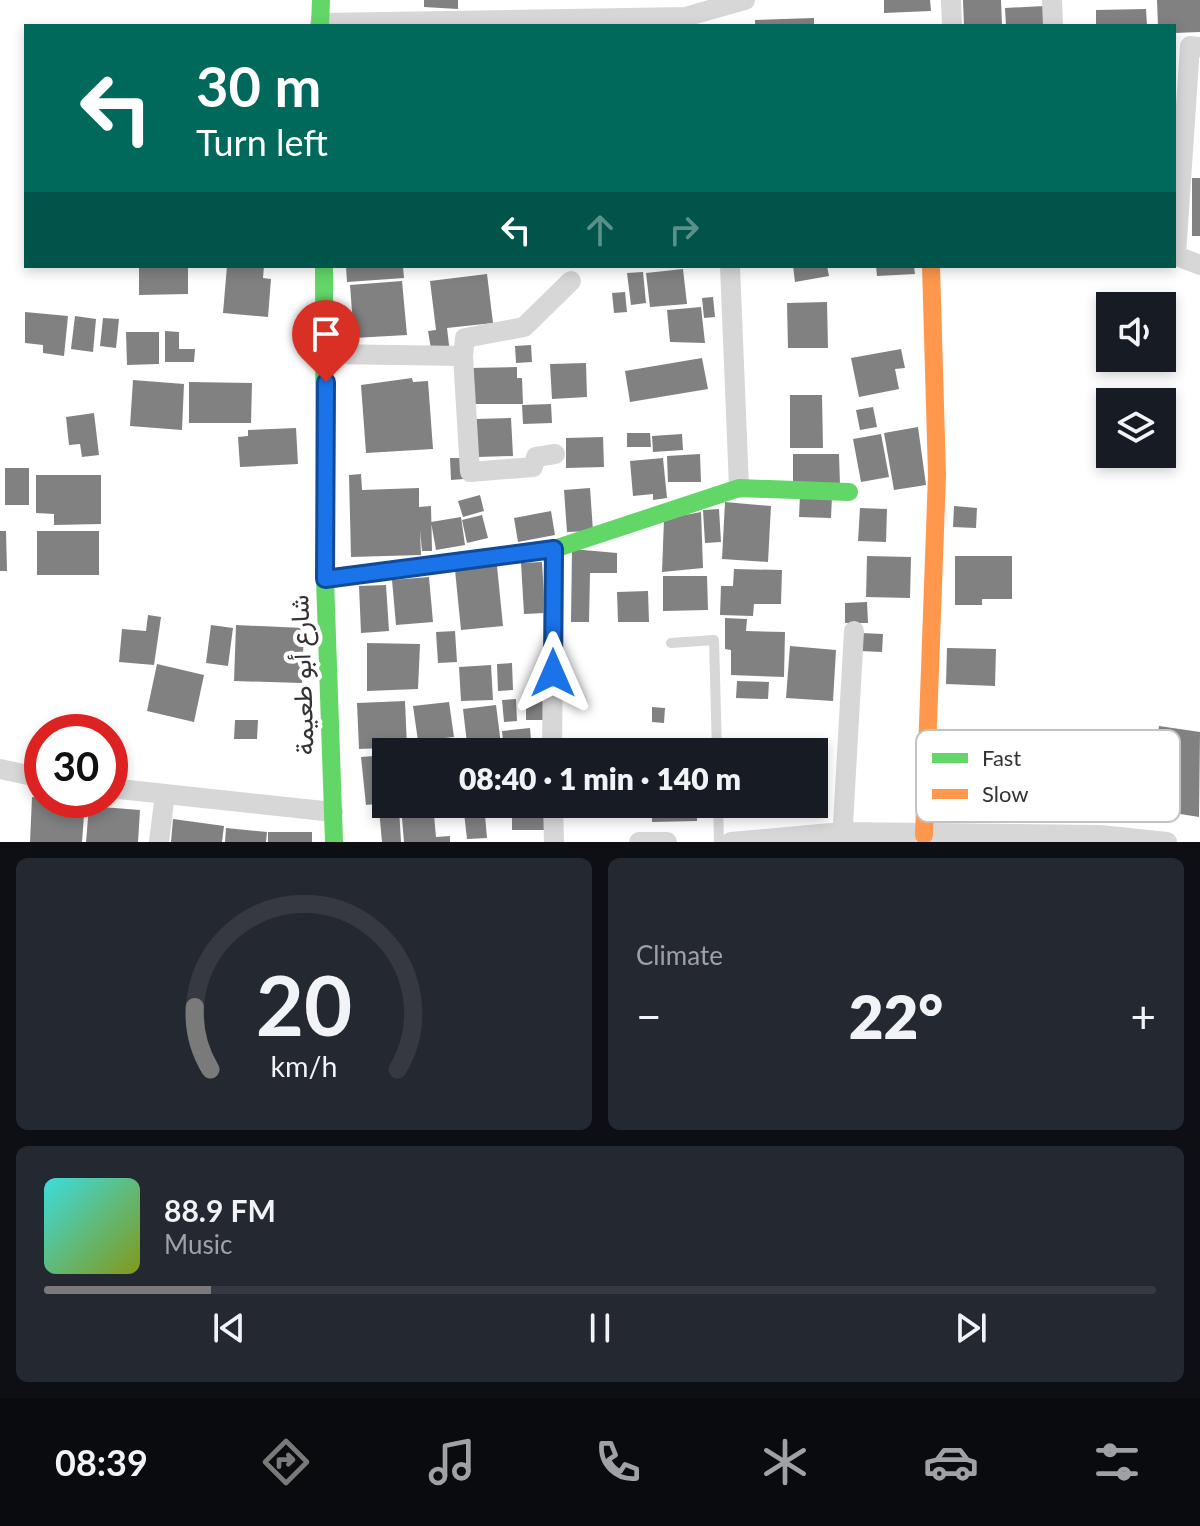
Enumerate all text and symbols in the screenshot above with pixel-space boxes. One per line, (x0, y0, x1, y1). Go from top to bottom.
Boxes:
text: 30 m (196, 52, 321, 119)
icon: left (64, 56, 168, 160)
text: Turn left (196, 120, 328, 164)
icon: left (494, 208, 538, 252)
icon: ahead (578, 208, 622, 252)
icon: right (662, 208, 706, 252)
map controls (1096, 292, 1176, 468)
button: sound (1096, 292, 1176, 372)
pin (292, 300, 360, 382)
icon: arrive (304, 312, 348, 356)
button: layers (1096, 388, 1176, 468)
street label: شارع أبو طعيمة (282, 594, 323, 756)
position arrow (511, 631, 595, 715)
speed limit sign: 30 (24, 714, 128, 818)
legend (916, 730, 1180, 822)
text: Fast (982, 744, 1021, 771)
text: 08:40 · 1 min · 140 m (459, 760, 741, 796)
text: Slow (982, 780, 1029, 807)
text: Climate (636, 939, 723, 971)
text: 20 (256, 954, 352, 1054)
text: 22° (849, 980, 943, 1052)
text: − (636, 990, 662, 1042)
text: + (1130, 990, 1156, 1042)
text: km/h (271, 1049, 337, 1083)
text: 88.9 FM (164, 1192, 276, 1228)
text: Music (164, 1228, 232, 1260)
icon: previous (207, 1306, 251, 1350)
icon: pause (578, 1306, 622, 1350)
icon: next (949, 1306, 993, 1350)
icon: directions (258, 1434, 314, 1490)
icon: music (424, 1434, 480, 1490)
icon: phone (590, 1434, 646, 1490)
icon: climate (757, 1434, 813, 1490)
icon: car (923, 1434, 979, 1490)
icon: filters (1089, 1434, 1145, 1490)
text: 08:39 (55, 1440, 148, 1484)

